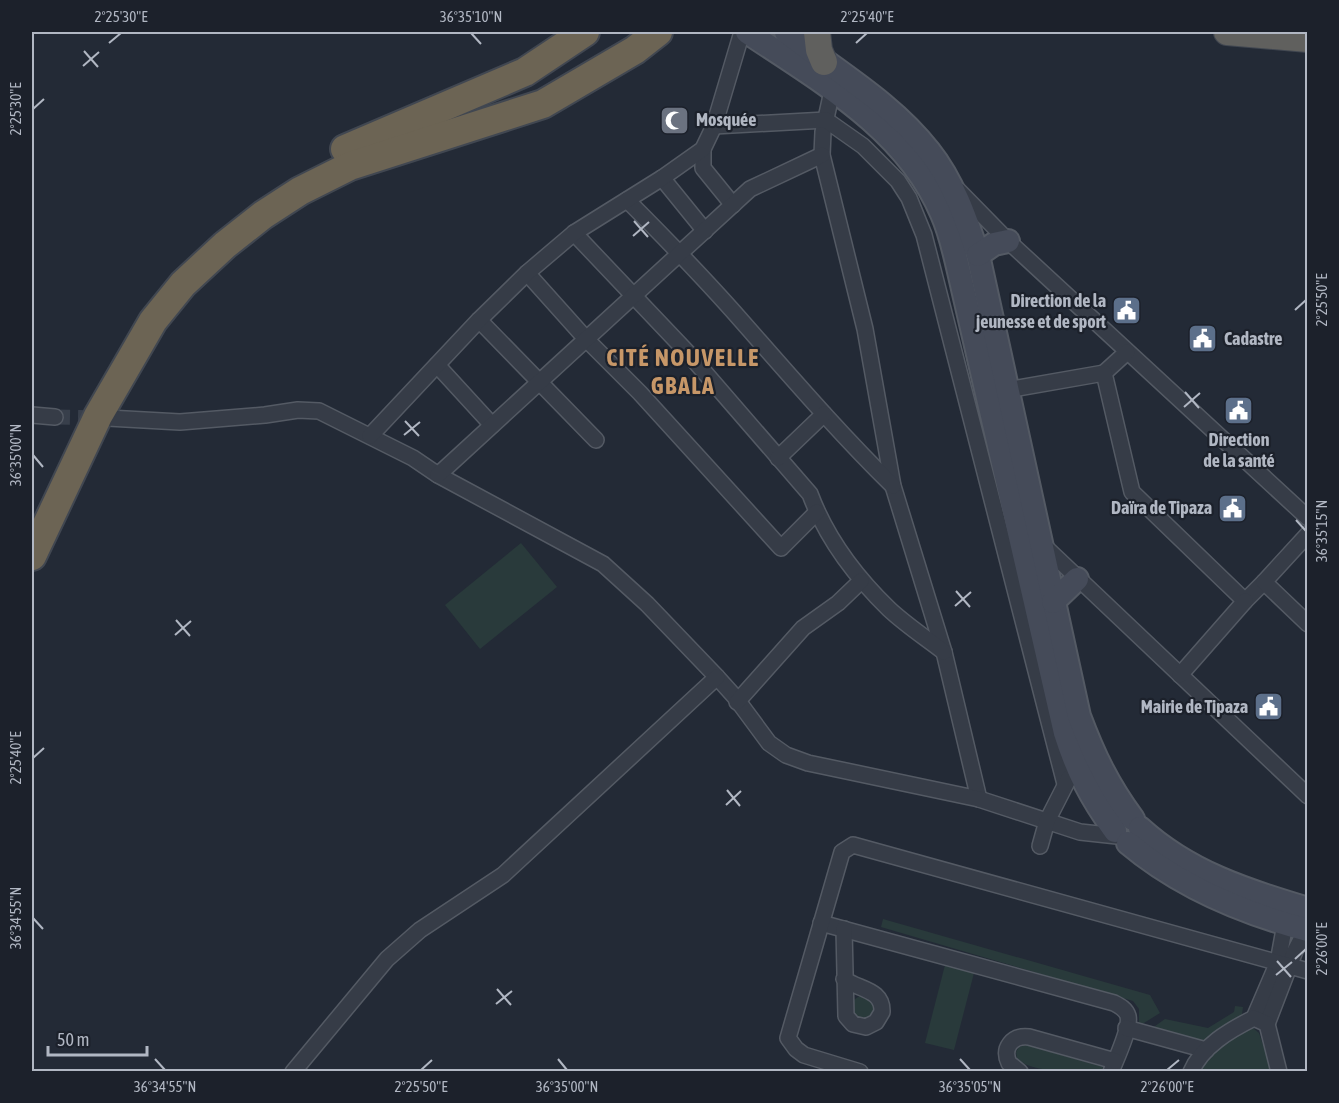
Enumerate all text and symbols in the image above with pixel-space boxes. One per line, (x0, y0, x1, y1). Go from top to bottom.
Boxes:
text: 2°25'30"E (94, 8, 148, 25)
text: 36°35'10"N (440, 8, 502, 25)
text: 2°25'40"E (840, 8, 894, 25)
text: 2°25'30"E (7, 82, 24, 136)
mosque icon: Mosquée (659, 104, 691, 136)
place label: Mosquée (696, 109, 756, 130)
text: 2°25'50"E (1313, 273, 1330, 327)
place label: Direction de la jeunesse et de sport (975, 290, 1107, 332)
public building icon: Direction de la jeunesse et de sport (1111, 295, 1143, 327)
public building icon: Cadastre (1187, 323, 1219, 355)
place label: Cadastre (1224, 328, 1282, 349)
district label: CITÉ NOUVELLE GBALA (606, 344, 760, 399)
public building icon: Direction de la santé (1223, 395, 1255, 427)
text: 36°35'00"N (7, 424, 24, 486)
place label: Direction de la santé (1203, 429, 1275, 471)
public building icon: Daïra de Tipaza (1217, 492, 1249, 524)
place label: Daïra de Tipaza (1111, 497, 1212, 518)
text: 36°35'15"N (1313, 500, 1330, 562)
public building icon: Mairie de Tipaza (1253, 691, 1285, 723)
place label: Mairie de Tipaza (1141, 696, 1248, 717)
text: 2°25'40"E (7, 731, 24, 785)
text: 36°34'55"N (7, 887, 24, 949)
text: 2°26'00"E (1313, 922, 1330, 976)
scale bar (48, 1019, 147, 1057)
text: 50 m (57, 1029, 89, 1050)
text: 36°34'55"N (134, 1078, 196, 1095)
text: 2°25'50"E (394, 1078, 448, 1095)
text: 36°35'00"N (536, 1078, 598, 1095)
text: 36°35'05"N (939, 1078, 1001, 1095)
text: 2°26'00"E (1140, 1078, 1194, 1095)

